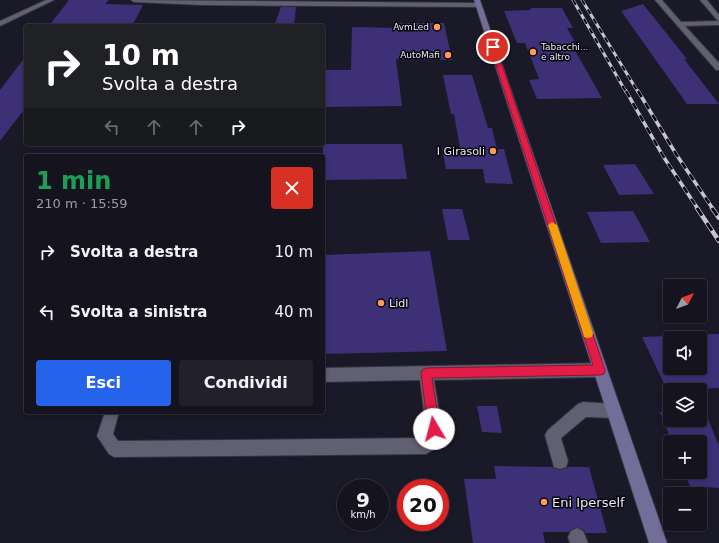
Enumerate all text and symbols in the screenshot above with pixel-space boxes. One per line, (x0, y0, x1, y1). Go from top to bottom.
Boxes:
place label: AvmLed (393, 22, 429, 32)
marker: AvmLed (432, 22, 442, 32)
pin (476, 30, 510, 64)
icon: arrive (482, 36, 504, 58)
text: 10 m (102, 39, 180, 72)
icon: right (36, 40, 88, 92)
place label: Tabacchi... e altro (540, 42, 588, 62)
marker: Tabacchi... e altro (528, 47, 538, 57)
place label: AutoMafi (400, 50, 440, 60)
marker: AutoMafi (443, 50, 453, 60)
text: Svolta a destra (102, 73, 238, 94)
icon: left (101, 116, 123, 138)
icon: ahead (143, 116, 165, 138)
icon: ahead (185, 116, 207, 138)
icon: right (227, 116, 249, 138)
place label: I Girasoli (437, 145, 485, 158)
marker: I Girasoli (488, 146, 498, 156)
text: 1 min (36, 167, 111, 195)
button: close (271, 167, 313, 209)
text: 210 m · 15:59 (36, 196, 127, 211)
icon: right (36, 241, 58, 263)
text: Svolta a destra (70, 243, 198, 261)
text: 10 m (275, 243, 313, 261)
north arrow (663, 279, 707, 323)
map controls (663, 279, 707, 531)
place label: Lidl (389, 297, 408, 310)
marker: Lidl (376, 298, 386, 308)
icon: left (36, 301, 58, 323)
text: Svolta a sinistra (70, 303, 207, 321)
text: 40 m (275, 303, 313, 321)
button: sound (663, 331, 707, 375)
button: Esci (36, 360, 171, 406)
button: Condividi (179, 360, 313, 406)
button: layers (663, 383, 707, 427)
position arrow (413, 408, 455, 450)
button: + (663, 435, 707, 479)
speed limit sign: 20 (397, 479, 449, 531)
button: − (663, 487, 707, 531)
text: 9 (356, 488, 370, 512)
place label: Eni Iperself (552, 495, 625, 510)
marker: Eni Iperself (539, 497, 549, 507)
text: km/h (350, 509, 376, 520)

